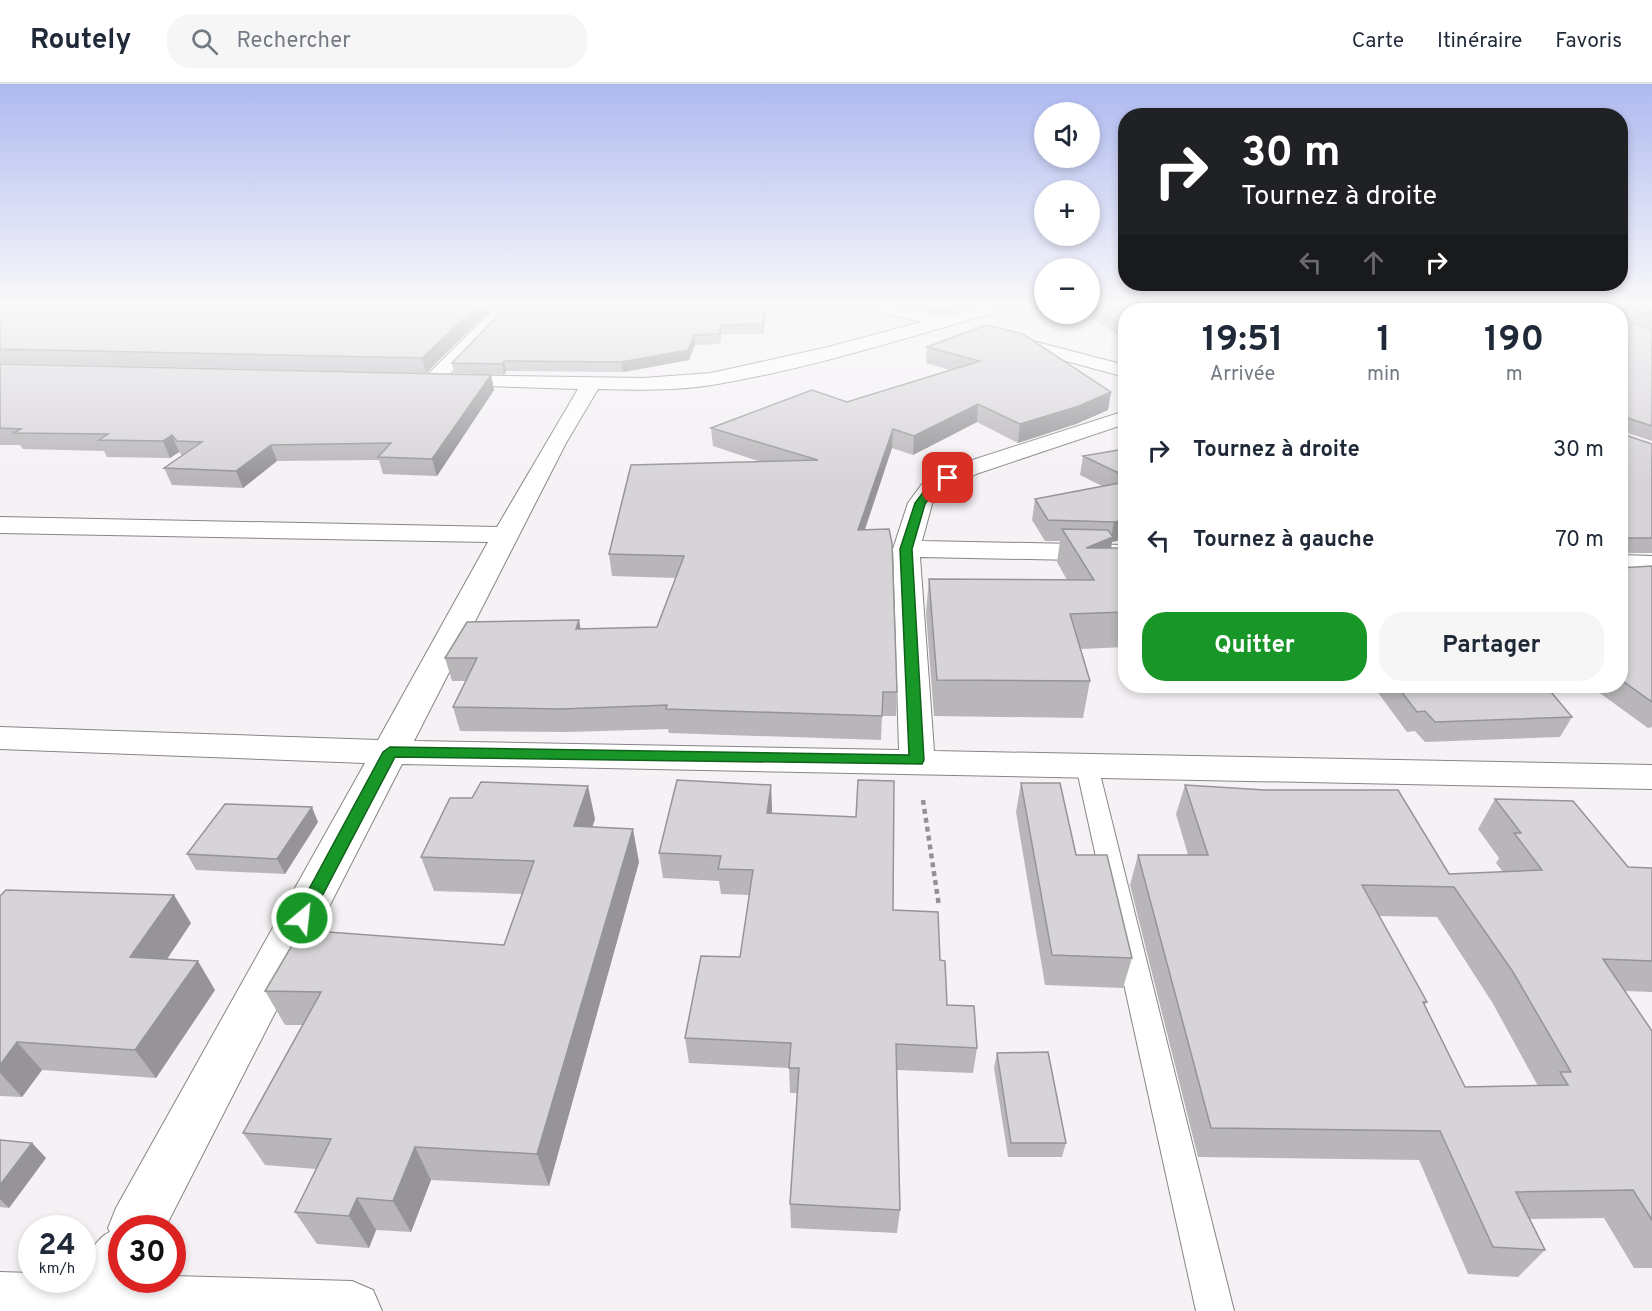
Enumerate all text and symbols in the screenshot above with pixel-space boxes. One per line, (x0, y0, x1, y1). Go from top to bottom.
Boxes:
search box (167, 14, 587, 68)
text: Routely (30, 23, 131, 59)
icon: search (188, 25, 221, 58)
text: Rechercher (236, 28, 351, 55)
text: Carte (1352, 28, 1404, 55)
text: Itinéraire (1437, 28, 1522, 55)
text: Favoris (1555, 28, 1622, 55)
map controls (1034, 102, 1100, 324)
button: sound (1034, 102, 1100, 168)
text: 30 m (1241, 128, 1340, 181)
icon: right (1142, 132, 1220, 210)
button: + (1034, 180, 1100, 246)
text: Tournez à droite (1241, 180, 1437, 214)
icon: left (1294, 246, 1327, 279)
icon: ahead (1357, 246, 1390, 279)
icon: right (1420, 246, 1453, 279)
button: − (1034, 258, 1100, 324)
text: 19:51 (1202, 318, 1283, 364)
text: 1 (1376, 318, 1391, 364)
text: 190 (1484, 318, 1544, 364)
text: Arrivée (1210, 362, 1275, 388)
text: min (1367, 362, 1400, 388)
text: m (1506, 362, 1523, 388)
icon: right (1142, 434, 1175, 467)
text: Tournez à droite (1193, 437, 1360, 464)
text: 30 m (1553, 437, 1604, 464)
pin (922, 452, 973, 503)
icon: arrive (931, 461, 964, 494)
icon: left (1142, 524, 1175, 557)
text: Tournez à gauche (1193, 527, 1374, 554)
text: 70 m (1555, 527, 1604, 554)
button: Quitter (1142, 612, 1367, 681)
button: Partager (1379, 612, 1604, 681)
position arrow (270, 886, 334, 950)
speed limit sign: 30 (108, 1215, 186, 1293)
text: 24 (38, 1228, 76, 1265)
text: km/h (39, 1260, 75, 1279)

